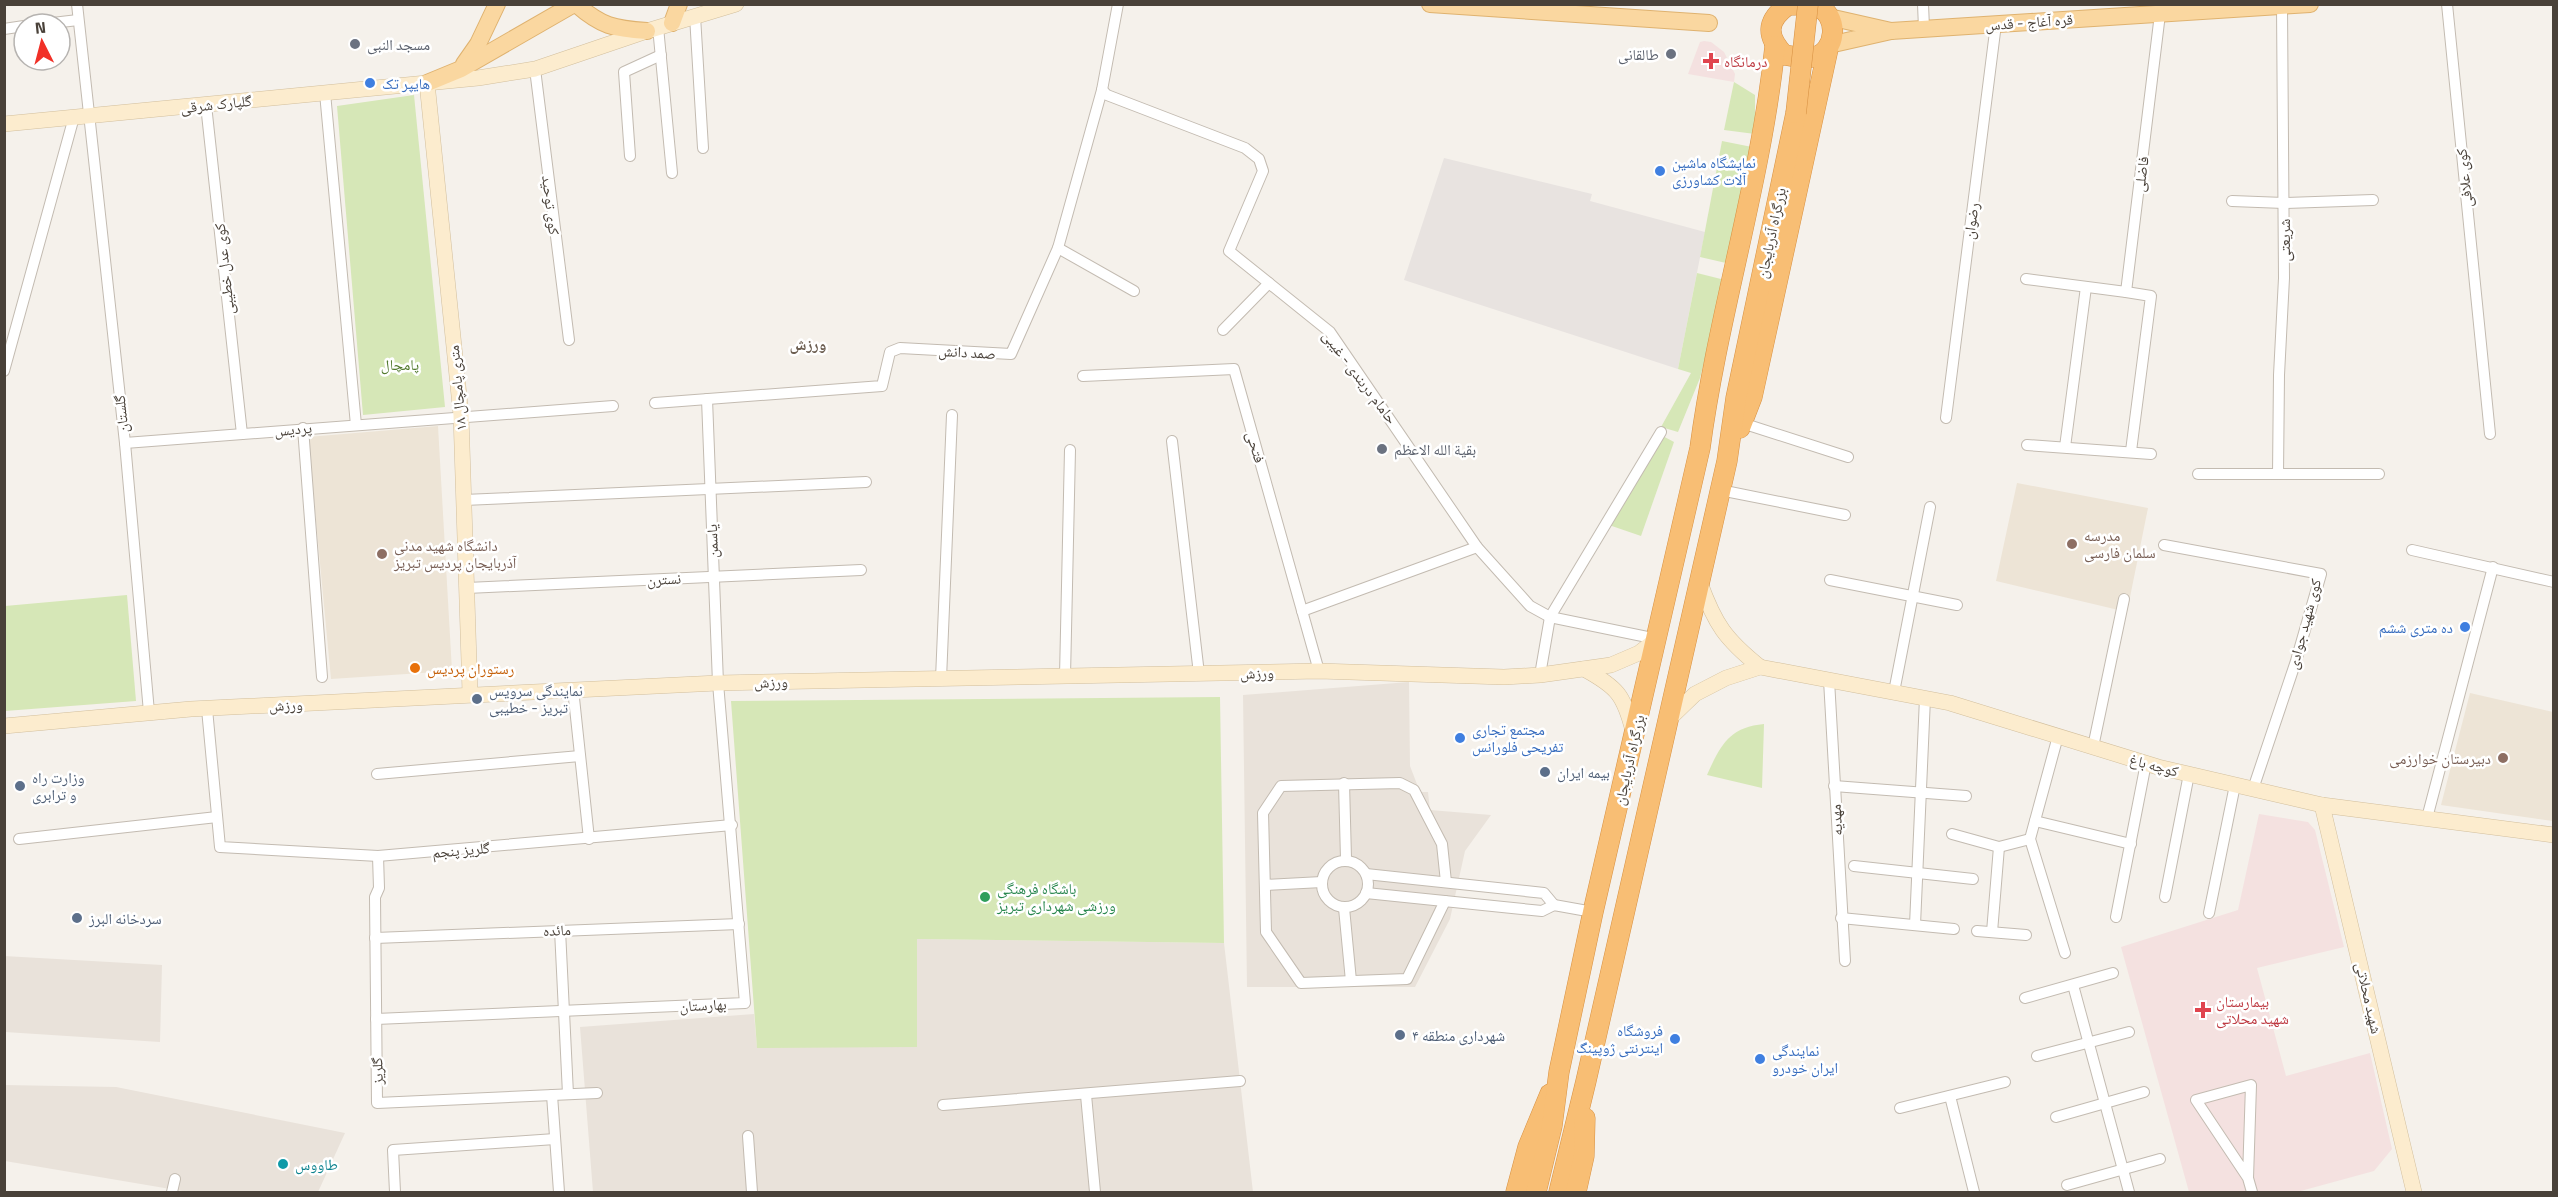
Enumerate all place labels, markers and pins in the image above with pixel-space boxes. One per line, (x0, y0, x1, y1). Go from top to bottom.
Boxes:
place label: مسجد النبی (367, 33, 430, 56)
marker: مسجد النبی (348, 37, 362, 51)
place label: طالقانی (1618, 43, 1659, 66)
marker: طالقانی (1664, 47, 1678, 61)
place label: درمانگاه (1724, 50, 1768, 73)
marker: درمانگاه (1702, 52, 1720, 70)
place label: هایپر تک (382, 72, 430, 95)
marker: هایپر تک (363, 76, 377, 90)
place label: نمایشگاه ماشین آلات کشاورزی (1672, 151, 1756, 191)
marker: نمایشگاه ماشین آلات کشاورزی (1653, 164, 1667, 178)
place label: بقیة الله الاعظم (1394, 438, 1476, 461)
marker: بقیة الله الاعظم (1375, 442, 1389, 456)
place label: مدرسه سلمان فارسی (2084, 524, 2156, 564)
place label: دانشگاه شهید مدنی آذربایجان پردیس تبریز (393, 534, 518, 574)
marker: مدرسه سلمان فارسی (2065, 537, 2079, 551)
marker: دانشگاه شهید مدنی آذربایجان پردیس تبریز (375, 547, 389, 561)
place label: ده متری ششم (2379, 616, 2453, 639)
marker: ده متری ششم (2458, 620, 2472, 634)
place label: رستوران پردیس (427, 657, 515, 680)
marker: رستوران پردیس (408, 661, 422, 675)
place label: نمایندگی سرویس تبریز - خطیبی (489, 679, 583, 719)
marker: نمایندگی سرویس تبریز - خطیبی (470, 692, 484, 706)
place label: مجتمع تجاری تفریحی فلورانس (1472, 718, 1564, 758)
marker: مجتمع تجاری تفریحی فلورانس (1453, 731, 1467, 745)
place label: دبیرستان خوارزمی (2389, 747, 2491, 770)
marker: دبیرستان خوارزمی (2496, 751, 2510, 765)
place label: بیمه ایران (1557, 761, 1610, 784)
marker: بیمه ایران (1538, 765, 1552, 779)
place label: وزارت راه و ترابری (32, 766, 85, 806)
marker: وزارت راه و ترابری (13, 779, 27, 793)
place label: باشگاه فرهنگی ورزشی شهرداری تبریز (996, 877, 1116, 917)
marker: باشگاه فرهنگی ورزشی شهرداری تبریز (978, 890, 992, 904)
place label: سردخانه البرز (88, 907, 162, 930)
marker: سردخانه البرز (70, 911, 84, 925)
place label: بیمارستان شهید محلاتی (2216, 990, 2289, 1030)
marker: بیمارستان شهید محلاتی (2194, 1001, 2212, 1019)
place label: فروشگاه اینترنتی ژوپینگ (1576, 1019, 1663, 1059)
place label: شهرداری منطقه ۴ (1412, 1024, 1505, 1047)
marker: شهرداری منطقه ۴ (1393, 1028, 1407, 1042)
marker: فروشگاه اینترنتی ژوپینگ (1668, 1032, 1682, 1046)
place label: نمایندگی ایران خودرو (1772, 1039, 1838, 1079)
marker: نمایندگی ایران خودرو (1753, 1052, 1767, 1066)
place label: طاووس (295, 1153, 338, 1176)
marker: طاووس (276, 1157, 290, 1171)

